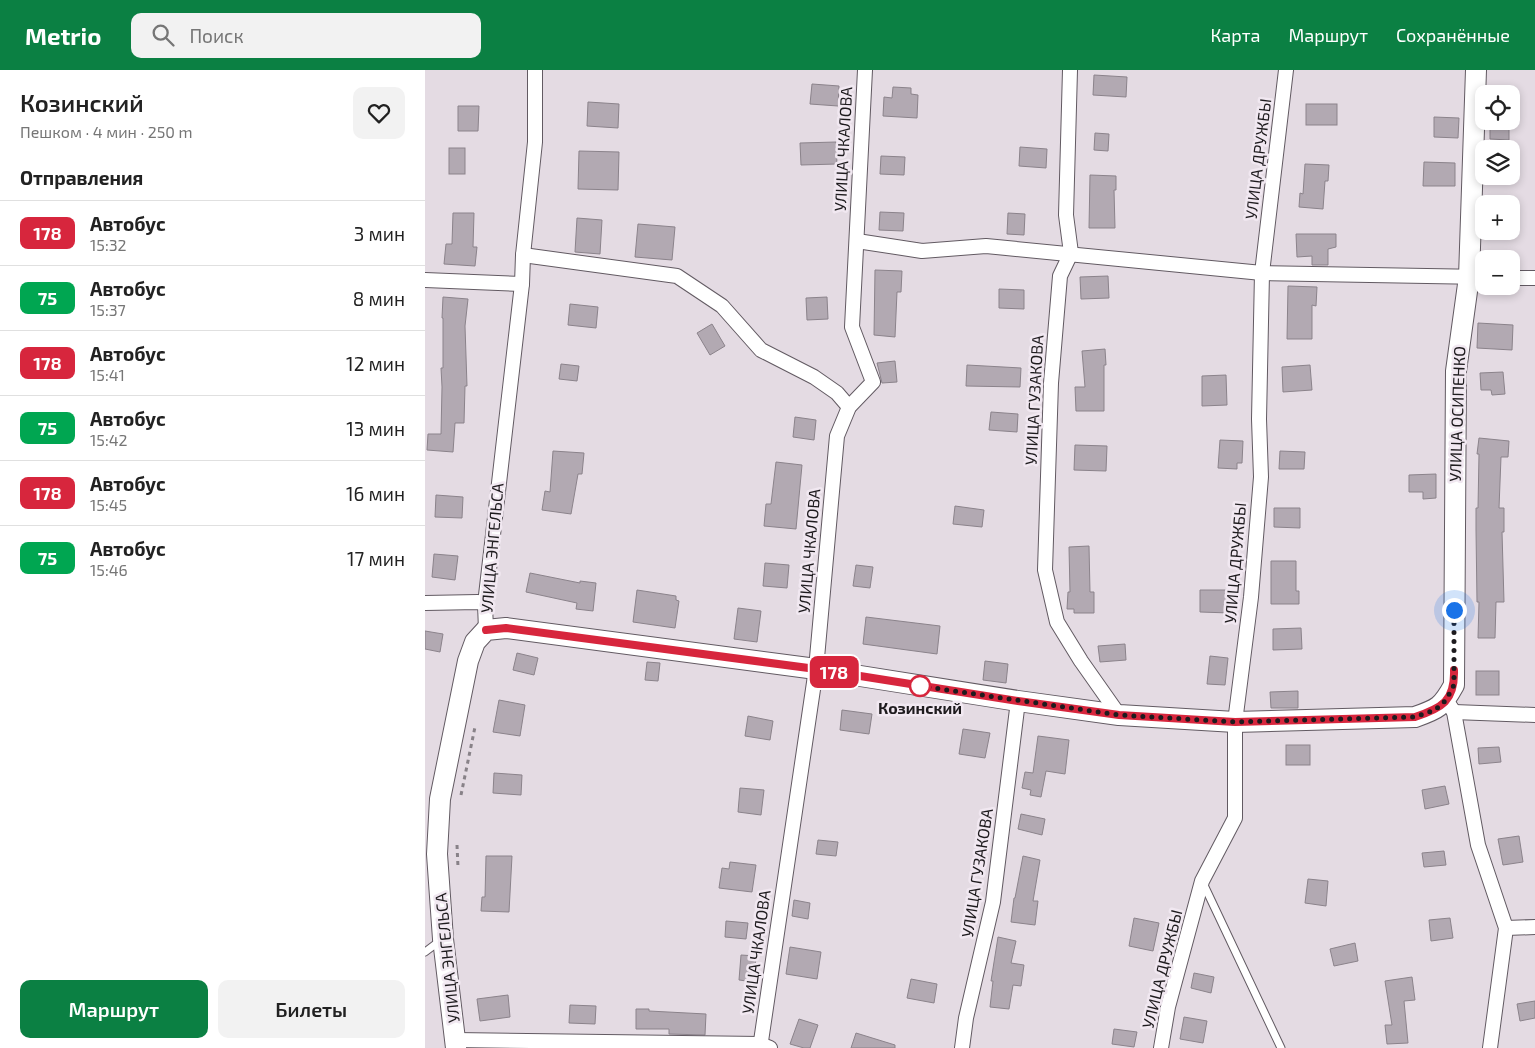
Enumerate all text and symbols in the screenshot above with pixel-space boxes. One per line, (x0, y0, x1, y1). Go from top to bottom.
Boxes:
search box (131, 13, 481, 58)
text: Metrio (25, 21, 101, 50)
icon: search (149, 21, 177, 49)
text: Поиск (189, 24, 244, 47)
text: Карта (1210, 24, 1260, 46)
text: Маршрут (1288, 24, 1368, 46)
text: Сохранённые (1396, 24, 1510, 46)
map controls (1475, 85, 1520, 295)
button: locate (1475, 85, 1520, 130)
street label: УЛИЦА ЧКАЛОВА (830, 86, 855, 212)
button: heart (353, 87, 405, 139)
text: Козинский (20, 88, 144, 117)
street label: УЛИЦА ДРУЖБЫ (1241, 97, 1274, 220)
text: Пешком · 4 мин · 250 m (20, 122, 193, 141)
button: layers (1475, 140, 1520, 185)
text: Отправления (20, 166, 143, 189)
button: + (1475, 195, 1520, 240)
text: Автобус (90, 212, 166, 235)
text: 178 (33, 222, 62, 244)
text: 3 мин (354, 222, 405, 245)
text: 15:32 (90, 235, 127, 254)
button: − (1475, 250, 1520, 295)
text: Автобус (90, 277, 166, 300)
text: 75 (38, 287, 57, 309)
text: 8 мин (353, 287, 405, 310)
text: 15:37 (90, 300, 126, 319)
street label: УЛИЦА ГУЗАКОВА (1021, 334, 1046, 466)
text: Автобус (90, 342, 166, 365)
street label: УЛИЦА ОСИПЕНКО (1445, 346, 1468, 482)
text: 178 (33, 352, 62, 374)
text: 12 мин (346, 352, 405, 375)
text: 15:41 (90, 365, 125, 384)
text: Автобус (90, 407, 166, 430)
text: 75 (38, 417, 57, 439)
text: 13 мин (346, 417, 405, 440)
text: 15:42 (90, 430, 128, 449)
text: Автобус (90, 472, 166, 495)
text: 178 (33, 482, 62, 504)
text: 16 мин (346, 482, 405, 505)
street label: УЛИЦА ЭНГЕЛЬСА (476, 482, 507, 614)
street label: УЛИЦА ЧКАЛОВА (794, 488, 823, 614)
text: 15:45 (90, 495, 127, 514)
street label: УЛИЦА ДРУЖБЫ (1220, 502, 1249, 624)
text: Автобус (90, 537, 166, 560)
text: 75 (38, 547, 57, 569)
text: 17 мин (347, 547, 405, 570)
text: 15:46 (90, 560, 128, 579)
your location (1442, 598, 1467, 623)
line badge: 178 (805, 656, 863, 688)
text: 178 (820, 661, 848, 683)
marker: Козинский (909, 675, 931, 697)
place label: Козинский (878, 698, 962, 717)
street label: УЛИЦА ГУЗАКОВА (957, 807, 996, 939)
street label: УЛИЦА ЧКАЛОВА (737, 889, 774, 1015)
street label: УЛИЦА ЭНГЕЛЬСА (430, 892, 463, 1024)
street label: УЛИЦА ДРУЖБЫ (1138, 908, 1185, 1030)
button: Маршрут (20, 980, 208, 1038)
button: Билеты (218, 980, 405, 1038)

